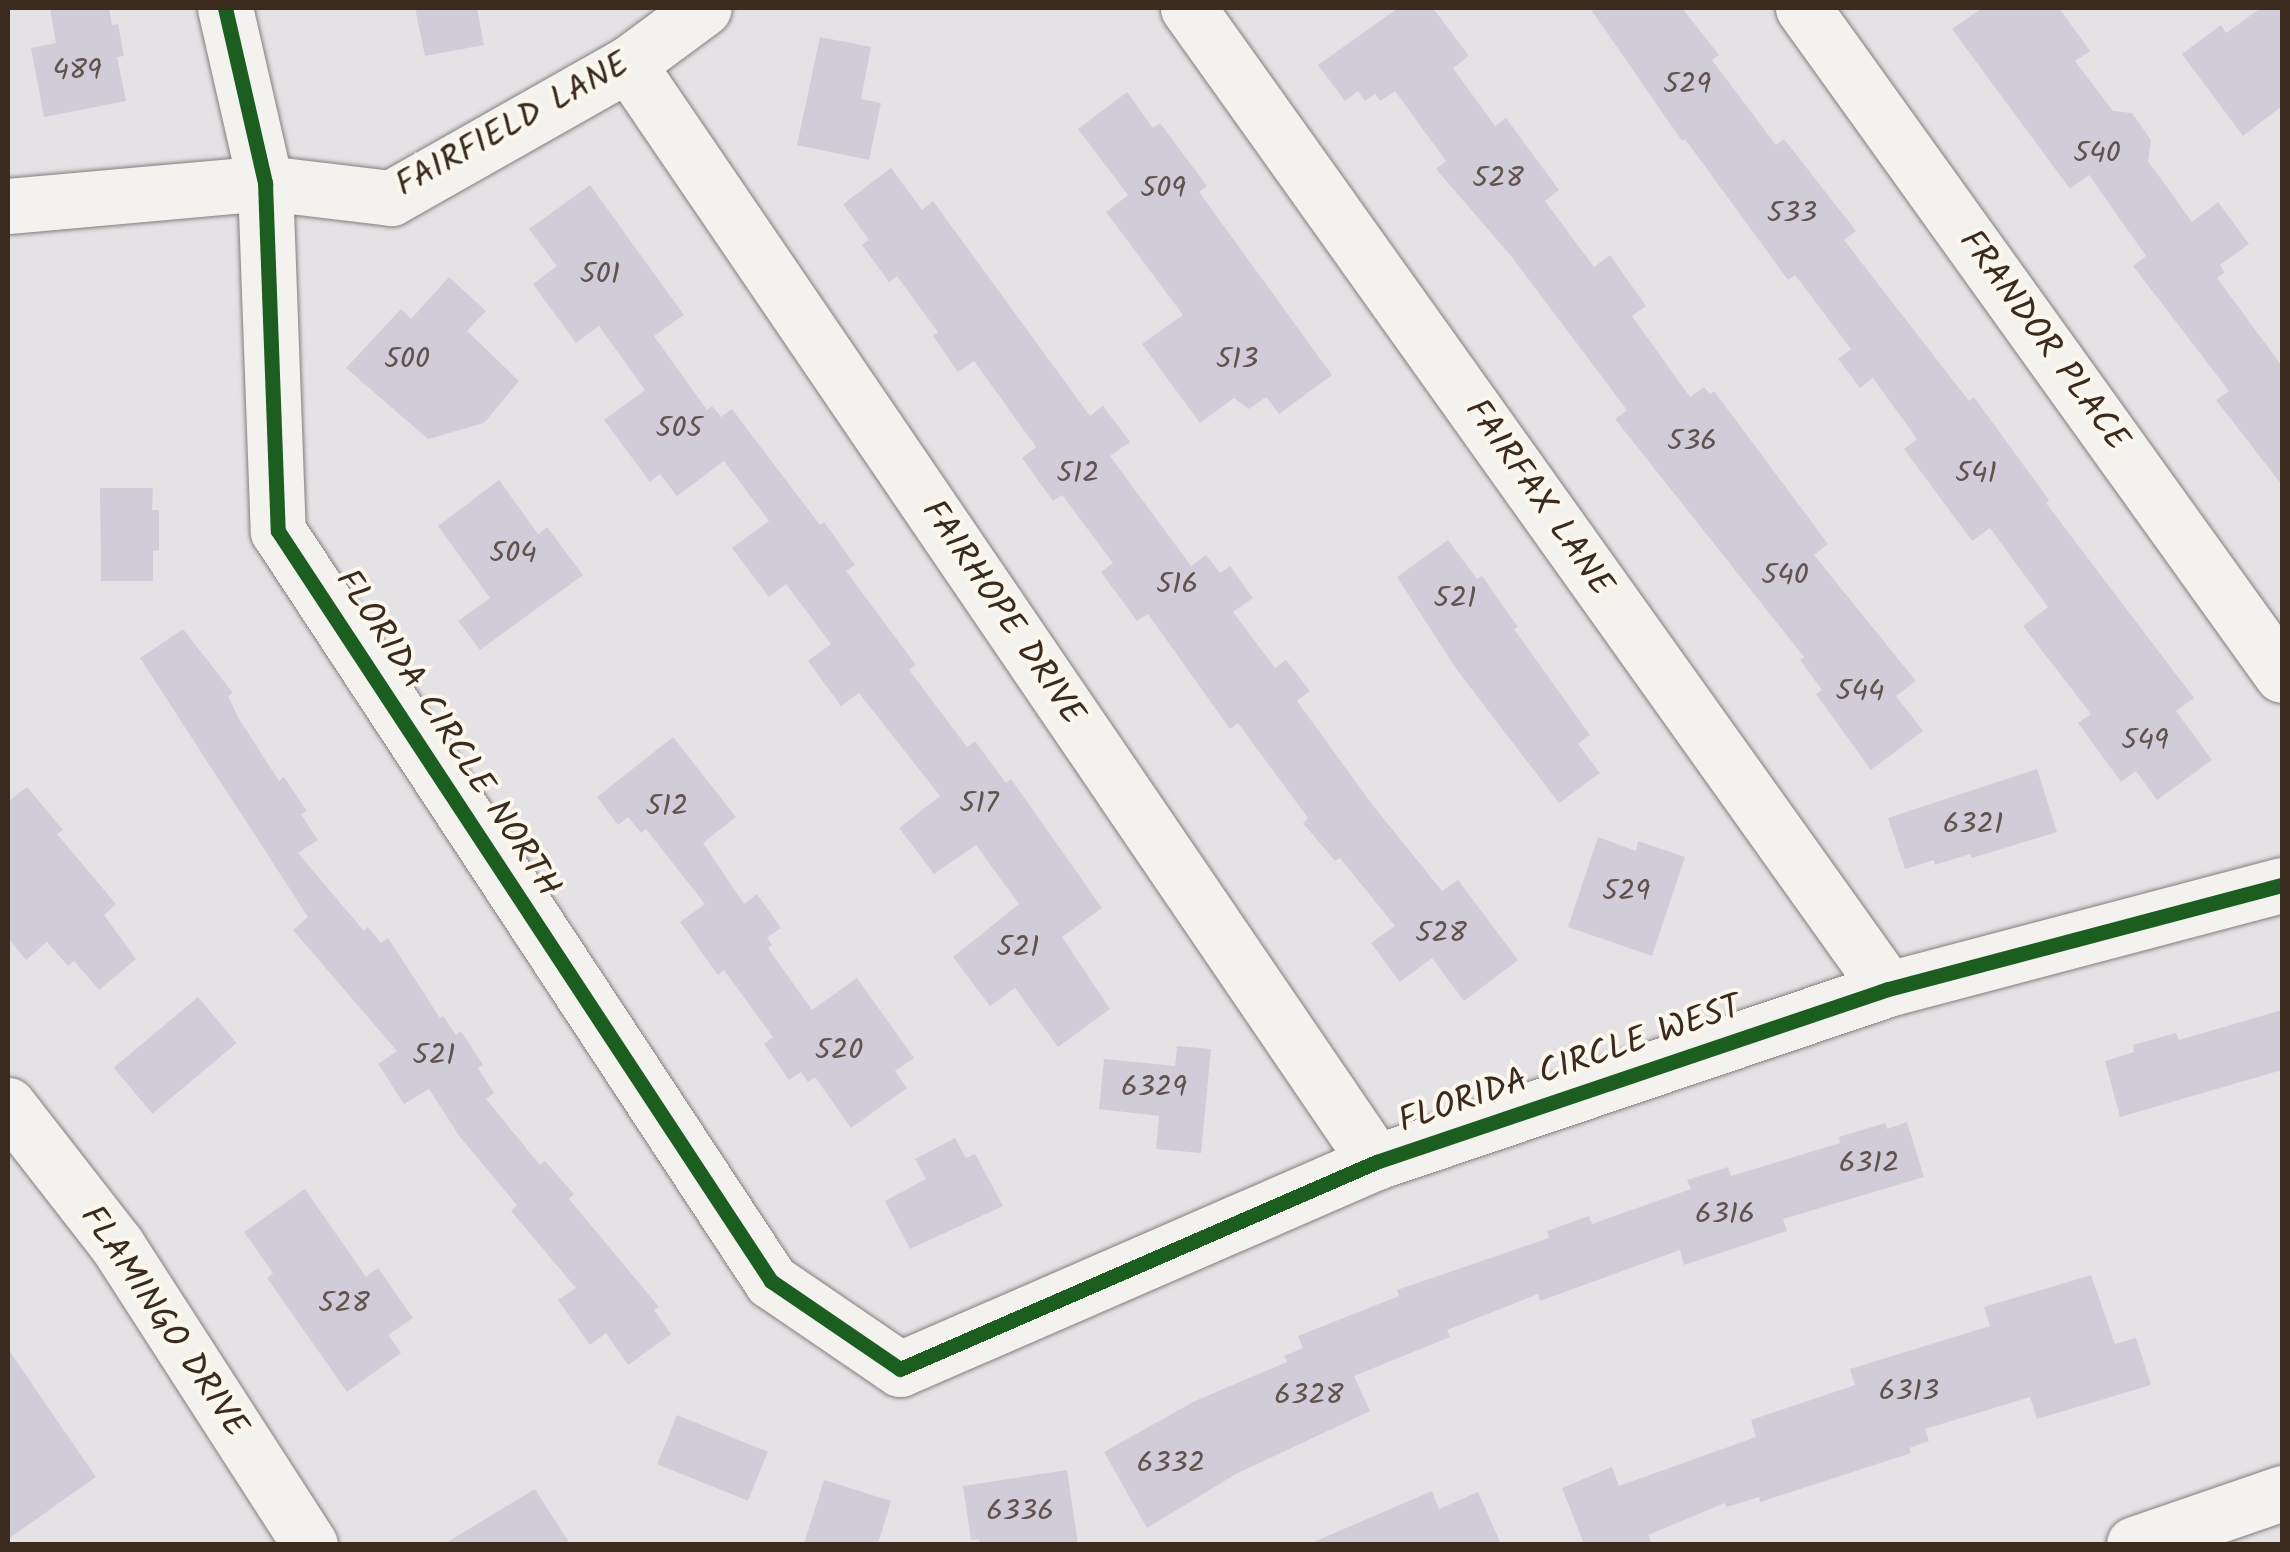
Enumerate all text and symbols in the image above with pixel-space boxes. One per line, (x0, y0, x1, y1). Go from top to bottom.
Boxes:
street label: FAIRFIELD LANE (389, 44, 637, 208)
house number: 489 (52, 53, 102, 89)
house number: 529 (1663, 67, 1711, 103)
house number: 540 (2073, 136, 2121, 172)
house number: 528 (1472, 161, 1524, 197)
house number: 509 (1140, 171, 1186, 207)
house number: 533 (1767, 196, 1817, 232)
street label: FRANDOR PLACE (1949, 222, 2137, 460)
house number: 501 (580, 257, 620, 293)
house number: 500 (384, 342, 430, 378)
house number: 513 (1216, 342, 1258, 378)
street label: FAIRFAX LANE (1455, 391, 1621, 605)
house number: 505 (655, 411, 703, 447)
house number: 536 (1667, 424, 1717, 460)
house number: 512 (1057, 456, 1099, 492)
house number: 541 (1955, 456, 1997, 492)
street label: FAIRHOPE DRIVE (911, 493, 1093, 733)
house number: 504 (489, 536, 537, 572)
house number: 540 (1761, 558, 1809, 594)
street label: FLORIDA CIRCLE NORTH (325, 562, 569, 906)
house number: 516 (1156, 567, 1198, 603)
house number: 521 (1434, 581, 1476, 617)
house number: 544 (1835, 674, 1885, 710)
house number: 549 (2121, 723, 2169, 759)
house number: 517 (959, 786, 999, 822)
house number: 512 (646, 789, 688, 825)
house number: 6321 (1943, 807, 2003, 843)
house number: 529 (1602, 874, 1650, 910)
house number: 528 (1415, 916, 1467, 952)
house number: 521 (997, 930, 1039, 966)
street label: FLORIDA CIRCLE WEST (1393, 987, 1747, 1143)
house number: 520 (815, 1033, 863, 1069)
house number: 521 (413, 1038, 455, 1074)
house number: 6329 (1121, 1070, 1187, 1106)
house number: 6312 (1839, 1146, 1899, 1182)
house number: 6316 (1695, 1197, 1755, 1233)
street label: FLAMINGO DRIVE (70, 1198, 256, 1446)
house number: 528 (318, 1286, 370, 1322)
house number: 6313 (1879, 1374, 1939, 1410)
house number: 6328 (1274, 1378, 1344, 1414)
house number: 6332 (1137, 1446, 1205, 1482)
house number: 6336 (986, 1494, 1054, 1530)

